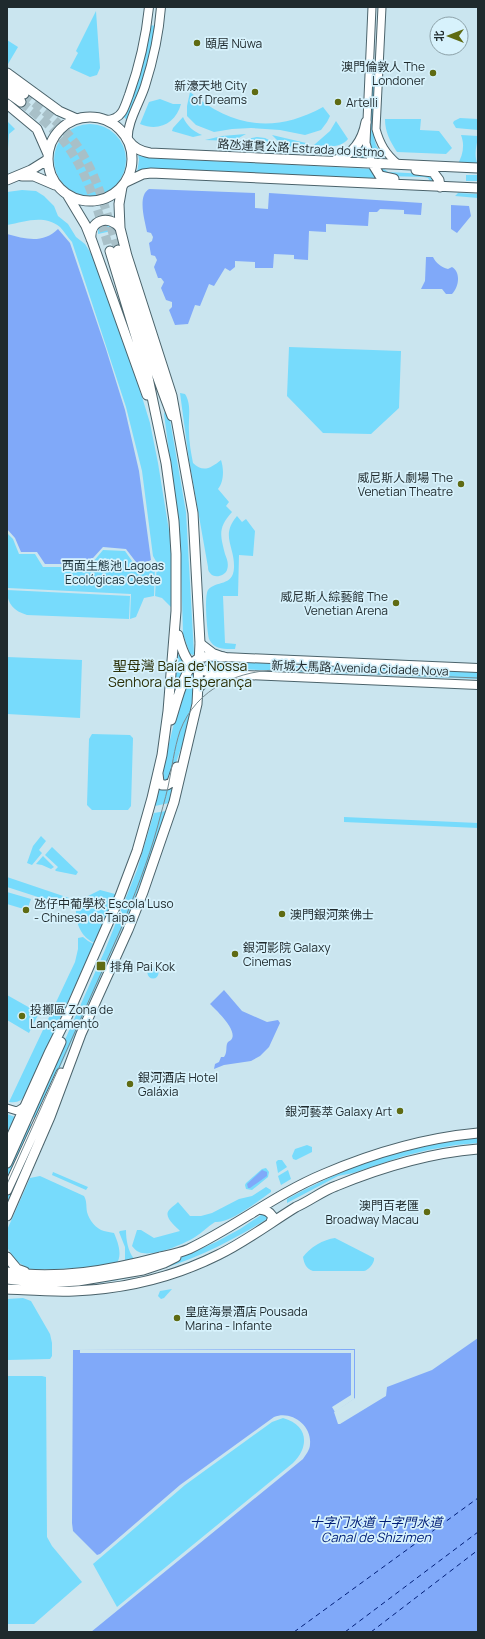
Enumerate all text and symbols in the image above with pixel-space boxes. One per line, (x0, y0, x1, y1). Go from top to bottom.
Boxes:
north arrow (429, 16, 469, 56)
text: 北 (431, 31, 446, 42)
place label: 頤居 Nüwa (205, 35, 262, 52)
marker: 頤居 Nüwa (192, 38, 202, 48)
place label: 澳門倫敦人 The Londoner (341, 58, 426, 89)
marker: 澳門倫敦人 The Londoner (428, 68, 438, 78)
place label: 新濠天地 City of Dreams (174, 77, 248, 108)
marker: 新濠天地 City of Dreams (250, 87, 260, 97)
place label: Artelli (346, 94, 378, 111)
marker: Artelli (333, 97, 343, 107)
street label: 路氹連貫公路 Estrada do Istmo (217, 135, 385, 161)
place label: 威尼斯人劇場 The Venetian Theatre (357, 469, 453, 500)
marker: 威尼斯人劇場 The Venetian Theatre (456, 479, 466, 489)
park label: 西面生態池 Lagoas Ecológicas Oeste (62, 557, 164, 588)
place label: 威尼斯人綜藝館 The Venetian Arena (280, 588, 388, 619)
marker: 威尼斯人綜藝館 The Venetian Arena (391, 598, 401, 608)
district label: 聖母灣 Baía de Nossa Senhora da Esperança (108, 656, 252, 691)
street label: 新城大馬路 Avenida Cidade Nova (271, 656, 449, 680)
place label: 氹仔中葡學校 Escola Luso - Chinesa da Taipa (34, 895, 174, 926)
marker: 氹仔中葡學校 Escola Luso - Chinesa da Taipa (21, 905, 31, 915)
place label: 澳門銀河萊佛士 (290, 906, 374, 923)
marker: 澳門銀河萊佛士 (277, 909, 287, 919)
place label: 銀河影院 Galaxy Cinemas (243, 939, 331, 970)
marker: 銀河影院 Galaxy Cinemas (230, 949, 240, 959)
place label: 排角 Pai Kok (110, 958, 176, 975)
marker: 排角 Pai Kok (95, 960, 107, 972)
place label: 投擲區 Zona de Lançamento (30, 1001, 113, 1032)
marker: 投擲區 Zona de Lançamento (17, 1011, 27, 1021)
place label: 銀河酒店 Hotel Galáxia (138, 1069, 218, 1100)
marker: 銀河酒店 Hotel Galáxia (125, 1079, 135, 1089)
place label: 銀河藝萃 Galaxy Art (285, 1103, 392, 1120)
marker: 銀河藝萃 Galaxy Art (395, 1106, 405, 1116)
place label: 澳門百老匯 Broadway Macau (326, 1197, 419, 1228)
marker: 澳門百老匯 Broadway Macau (422, 1207, 432, 1217)
place label: 皇庭海景酒店 Pousada Marina - Infante (185, 1303, 308, 1334)
marker: 皇庭海景酒店 Pousada Marina - Infante (172, 1313, 182, 1323)
water label: 十字门水道 十字門水道 Canal de Shizimen (310, 1513, 444, 1546)

